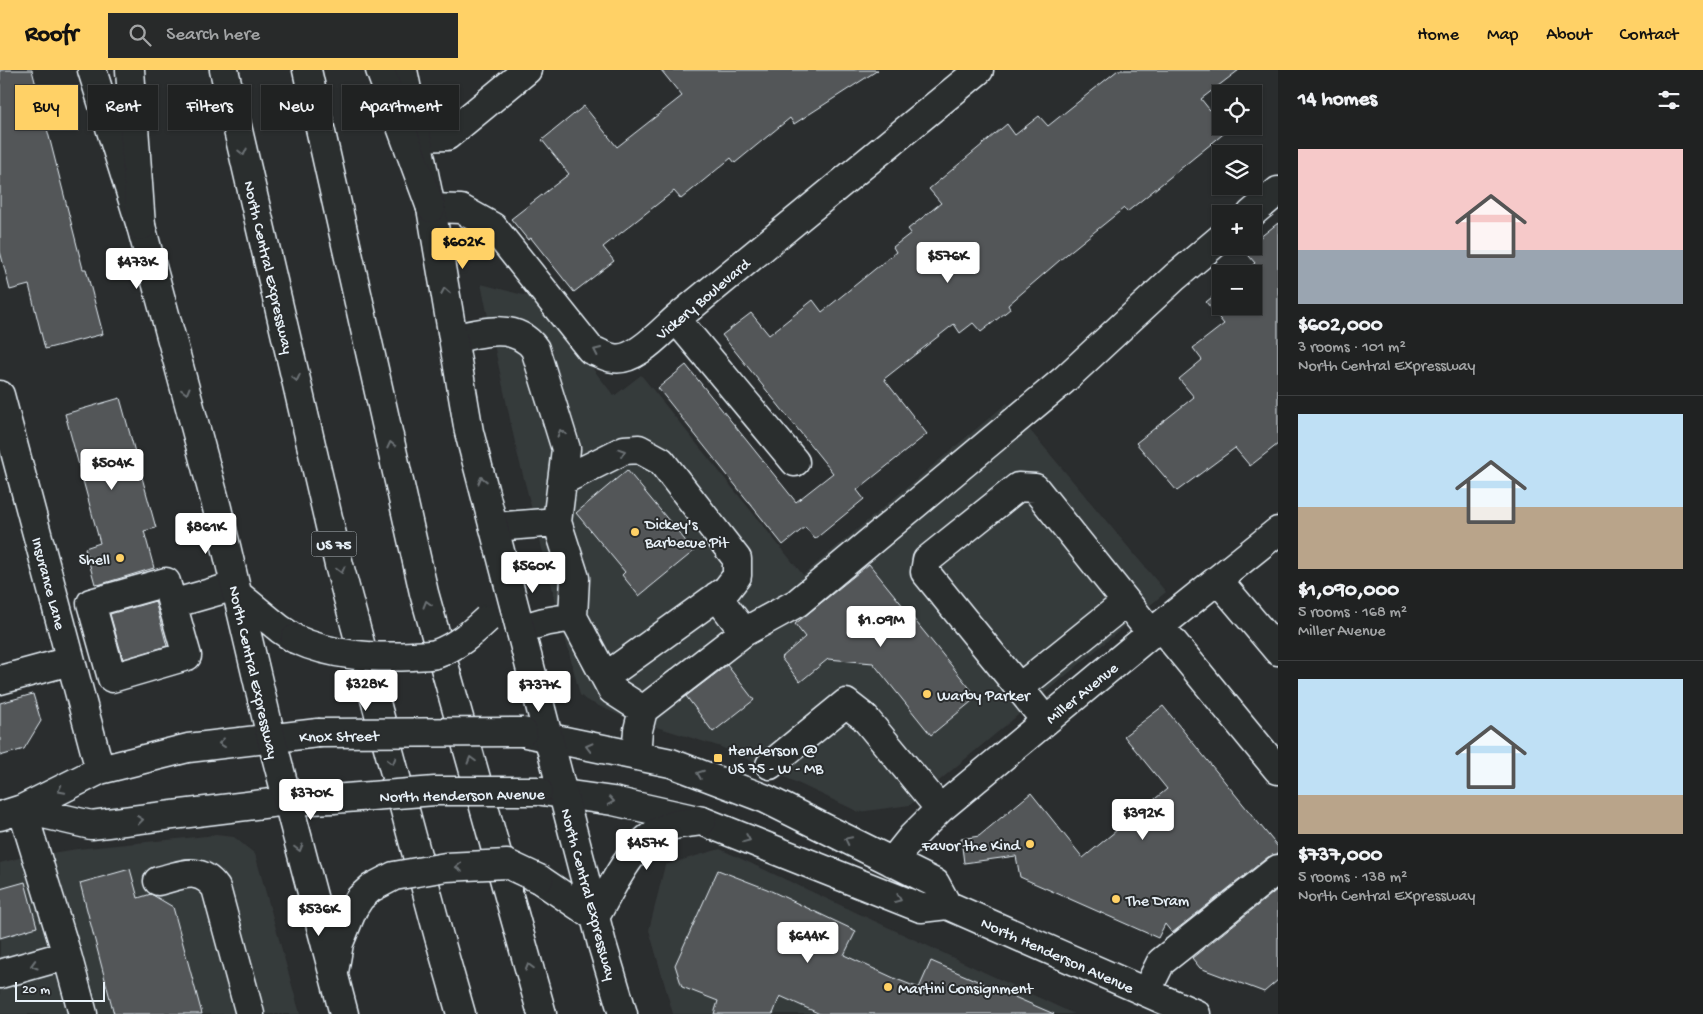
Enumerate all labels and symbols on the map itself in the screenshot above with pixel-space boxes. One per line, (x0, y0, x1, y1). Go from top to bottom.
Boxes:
one-way arrow (237, 147, 248, 156)
street label: North Central Expressway (237, 179, 296, 356)
pin: $602K (428, 228, 498, 270)
pin: $576K (913, 242, 983, 284)
pin: $473K (102, 248, 172, 290)
street label: Vickery Boulevard (652, 255, 757, 346)
one-way arrow (441, 287, 451, 296)
one-way arrow (593, 347, 602, 358)
one-way arrow (290, 373, 301, 382)
one-way arrow (180, 386, 190, 394)
one-way arrow (556, 429, 566, 438)
one-way arrow (386, 441, 397, 450)
pin: $504K (77, 448, 147, 491)
one-way arrow (617, 448, 626, 458)
one-way arrow (477, 476, 487, 484)
pin: $861K (171, 512, 241, 555)
place label: Dickey's Barbecue Pit (644, 517, 730, 554)
marker: Dickey's Barbecue Pit (629, 526, 641, 538)
road number: US 75 (312, 532, 356, 556)
street label: Insurance Lane (25, 536, 68, 633)
place label: Shell (79, 552, 110, 571)
marker: Shell (114, 552, 126, 564)
pin: $560K (498, 552, 568, 594)
one-way arrow (335, 566, 346, 575)
street label: North Central Expressway (222, 584, 281, 761)
one-way arrow (422, 599, 433, 608)
pin: $1.09M (840, 606, 922, 648)
street label: Miller Avenue (1043, 659, 1124, 730)
pin: $328K (331, 670, 401, 712)
pin: $737K (504, 670, 574, 713)
marker: Warby Parker (921, 688, 933, 700)
place label: Warby Parker (937, 688, 1031, 707)
street label: Knox Street (299, 728, 380, 749)
one-way arrow (218, 737, 226, 748)
one-way arrow (586, 742, 594, 752)
place label: Henderson @ US 75 - W - MB (728, 743, 824, 780)
marker: Henderson @ US 75 - W - MB (712, 752, 724, 764)
one-way arrow (386, 756, 396, 765)
one-way arrow (466, 757, 476, 765)
one-way arrow (696, 770, 704, 780)
pin: $370K (276, 778, 346, 821)
one-way arrow (57, 784, 66, 794)
street label: North Henderson Avenue (379, 787, 546, 808)
one-way arrow (607, 796, 616, 806)
pin: $392K (1108, 798, 1178, 841)
street label: North Central Expressway (554, 807, 619, 983)
one-way arrow (135, 815, 144, 825)
pin: $457K (612, 828, 682, 871)
one-way arrow (742, 833, 751, 843)
one-way arrow (844, 836, 853, 846)
place label: Favor the Kind (921, 838, 1022, 857)
marker: Favor the Kind (1024, 838, 1036, 850)
one-way arrow (294, 844, 304, 852)
one-way arrow (454, 861, 462, 872)
one-way arrow (893, 892, 902, 903)
marker: The Dram (1110, 893, 1122, 905)
place label: The Dram (1125, 893, 1190, 912)
pin: $536K (284, 894, 354, 937)
street label: North Henderson Avenue (977, 915, 1137, 1000)
pin: $644K (773, 922, 843, 964)
one-way arrow (30, 959, 38, 969)
one-way arrow (524, 964, 534, 972)
scale bar (15, 979, 105, 1002)
marker: Martini Consignment (882, 981, 894, 993)
place label: Martini Consignment (898, 981, 1034, 1000)

